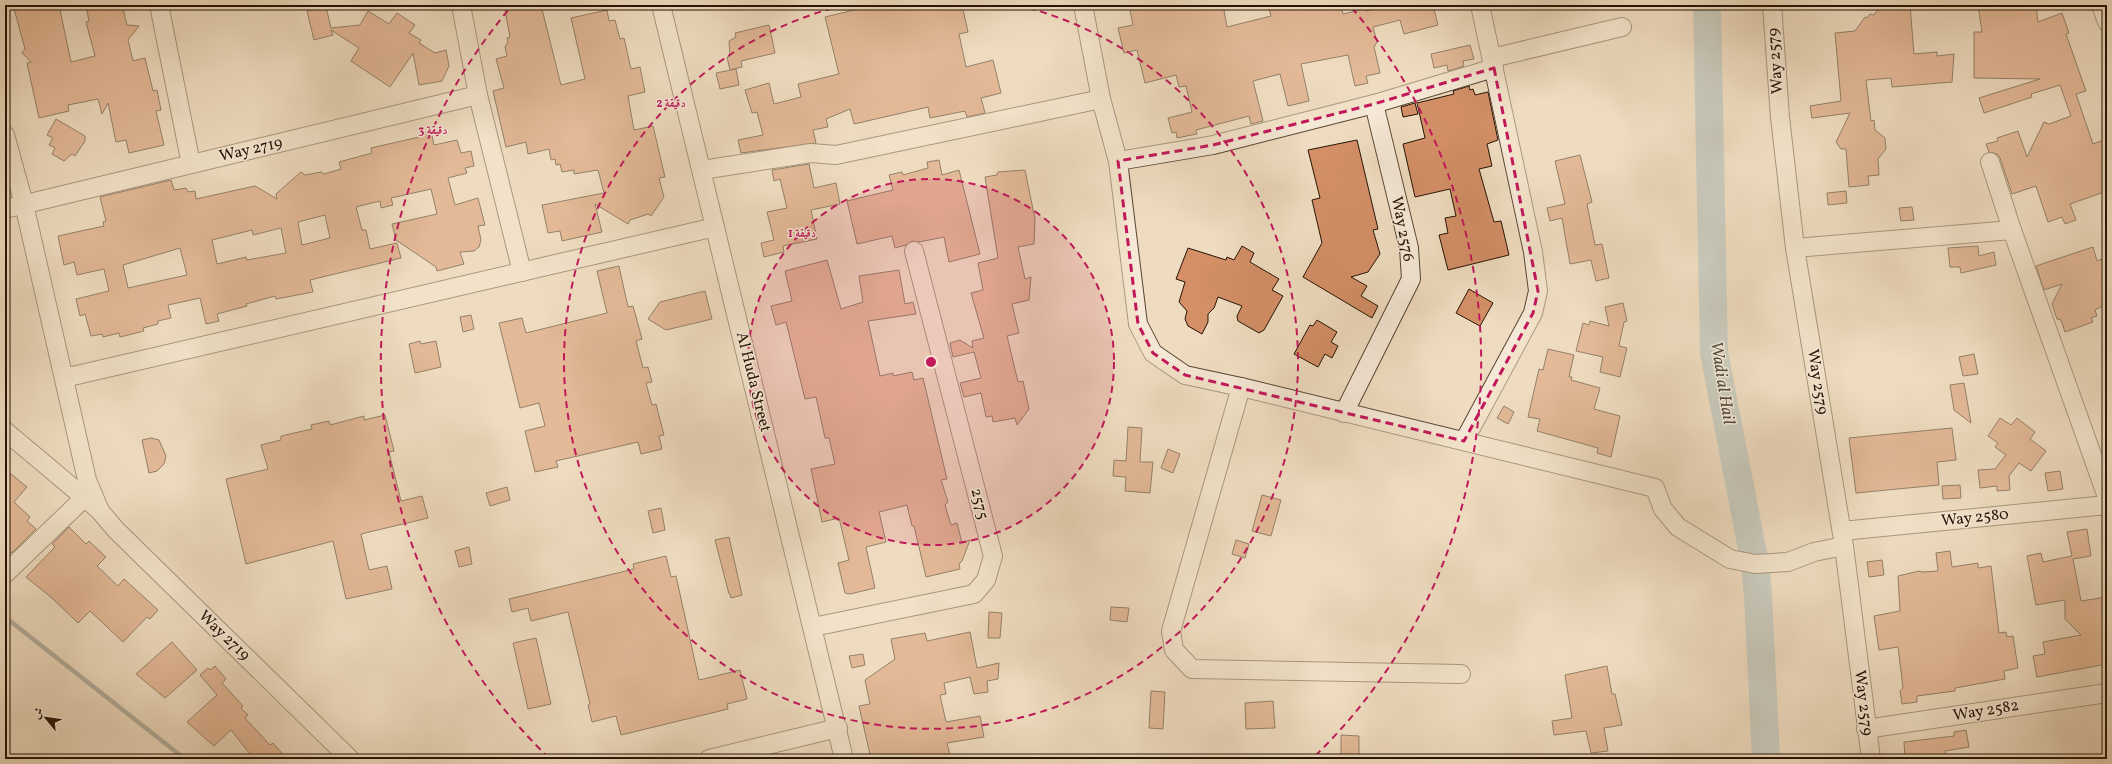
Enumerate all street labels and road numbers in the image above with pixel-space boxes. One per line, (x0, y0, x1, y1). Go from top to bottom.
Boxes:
street label: Way 2579 (1763, 27, 1789, 95)
street label: Way 2719 (217, 132, 285, 168)
street label: Way 2576 (1385, 195, 1419, 263)
street label: Al Huda Street (730, 330, 776, 435)
street label: Way 2579 (1801, 348, 1833, 416)
street label: 2575 (964, 486, 994, 522)
street label: Way 2580 (1940, 504, 2010, 532)
street label: Way 2719 (193, 606, 255, 666)
street label: Way 2579 (1848, 669, 1878, 737)
street label: Way 2582 (1951, 695, 2021, 727)

